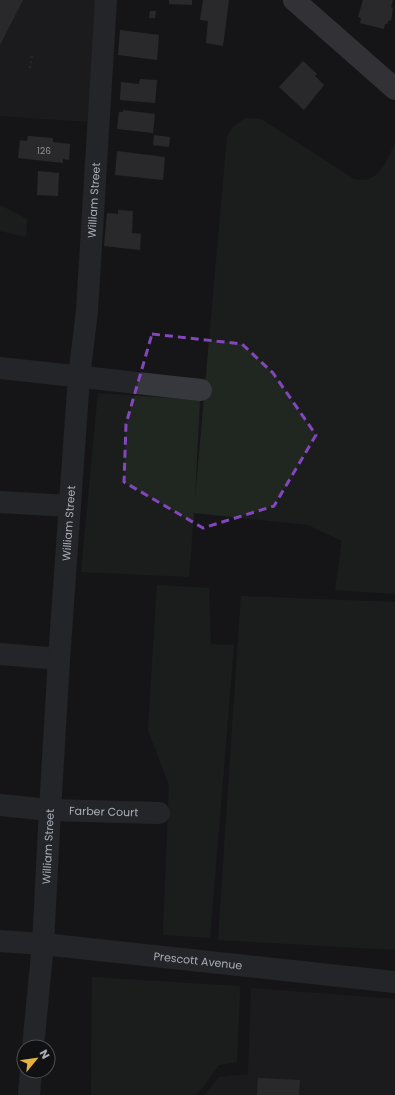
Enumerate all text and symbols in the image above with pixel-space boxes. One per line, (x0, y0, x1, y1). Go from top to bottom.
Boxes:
house number: 126 (37, 145, 51, 157)
street label: William Street (83, 162, 104, 239)
street label: William Street (58, 485, 79, 562)
street label: Farber Court (69, 803, 138, 820)
street label: William Street (38, 808, 58, 885)
street label: Prescott Avenue (153, 948, 243, 973)
north arrow (16, 1039, 56, 1079)
text: N (36, 1047, 54, 1062)

